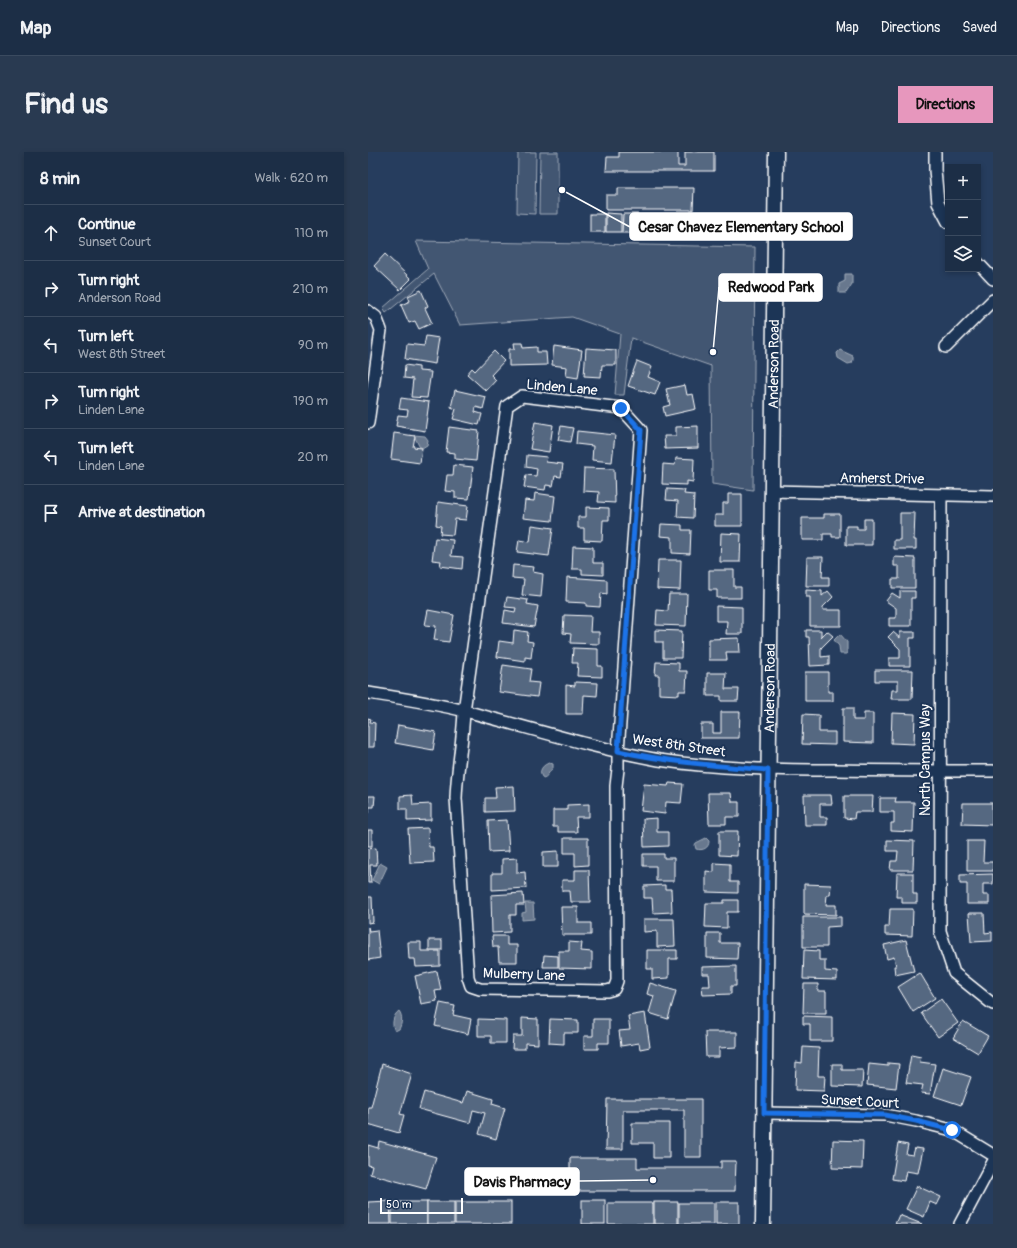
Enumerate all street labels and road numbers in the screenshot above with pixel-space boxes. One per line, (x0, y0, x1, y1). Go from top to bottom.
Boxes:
street label: Anderson Road (765, 319, 783, 409)
street label: Linden Lane (526, 376, 598, 399)
street label: Amherst Drive (840, 469, 924, 488)
street label: Anderson Road (761, 643, 779, 733)
street label: North Campus Way (917, 704, 934, 816)
street label: West 8th Street (631, 731, 727, 761)
street label: Mulberry Lane (483, 965, 565, 984)
street label: Sunset Court (820, 1091, 900, 1112)

